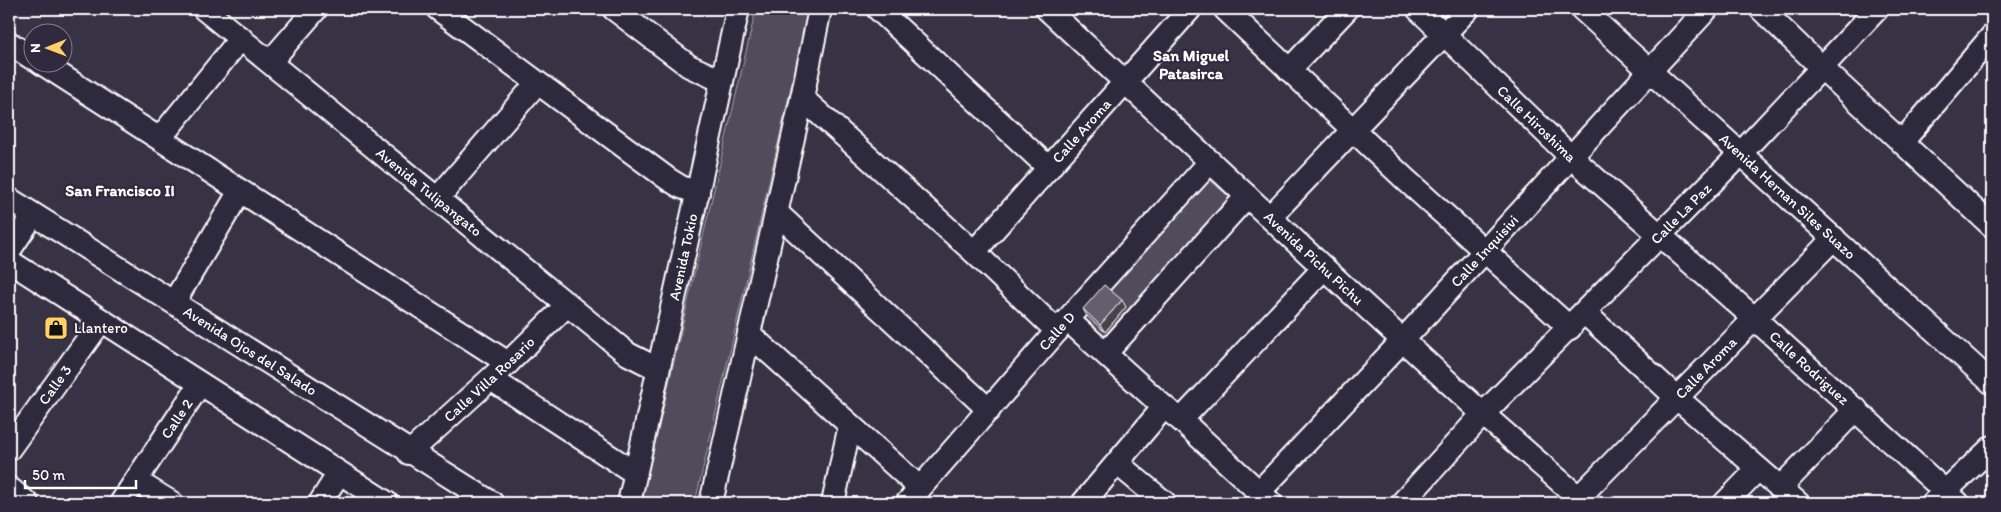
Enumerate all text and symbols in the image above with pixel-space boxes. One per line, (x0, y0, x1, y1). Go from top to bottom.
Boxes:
north arrow (22, 22, 72, 72)
text: N (27, 43, 44, 53)
district label: San Miguel Patasirca (1153, 46, 1230, 83)
street label: Calle Hiroshima (1493, 81, 1580, 166)
street label: Calle Aroma (1048, 95, 1115, 167)
street label: Avenida Hernan Siles Suazo (1715, 130, 1859, 263)
street label: Avenida Tulipangato (372, 144, 485, 240)
street label: Calle La Paz (1647, 179, 1715, 248)
district label: San Francisco II (65, 181, 175, 200)
street label: Avenida Pichu Pichu (1260, 208, 1367, 309)
street label: Calle Inquisivi (1447, 211, 1522, 291)
street label: Avenida Tokio (665, 212, 702, 302)
street label: Avenida Ojos del Salado (180, 302, 320, 399)
street label: Calle D (1035, 308, 1079, 354)
shop icon: Llantero (43, 315, 69, 341)
place label: Llantero (74, 319, 128, 337)
street label: Calle Rodriguez (1765, 327, 1853, 409)
street label: Calle Villa Rosario (440, 333, 539, 426)
street label: Calle Aroma (1671, 333, 1741, 403)
street label: Calle 3 (35, 361, 75, 408)
street label: Calle 2 (157, 395, 197, 442)
scale bar (25, 457, 136, 489)
text: 50 m (32, 466, 65, 484)

